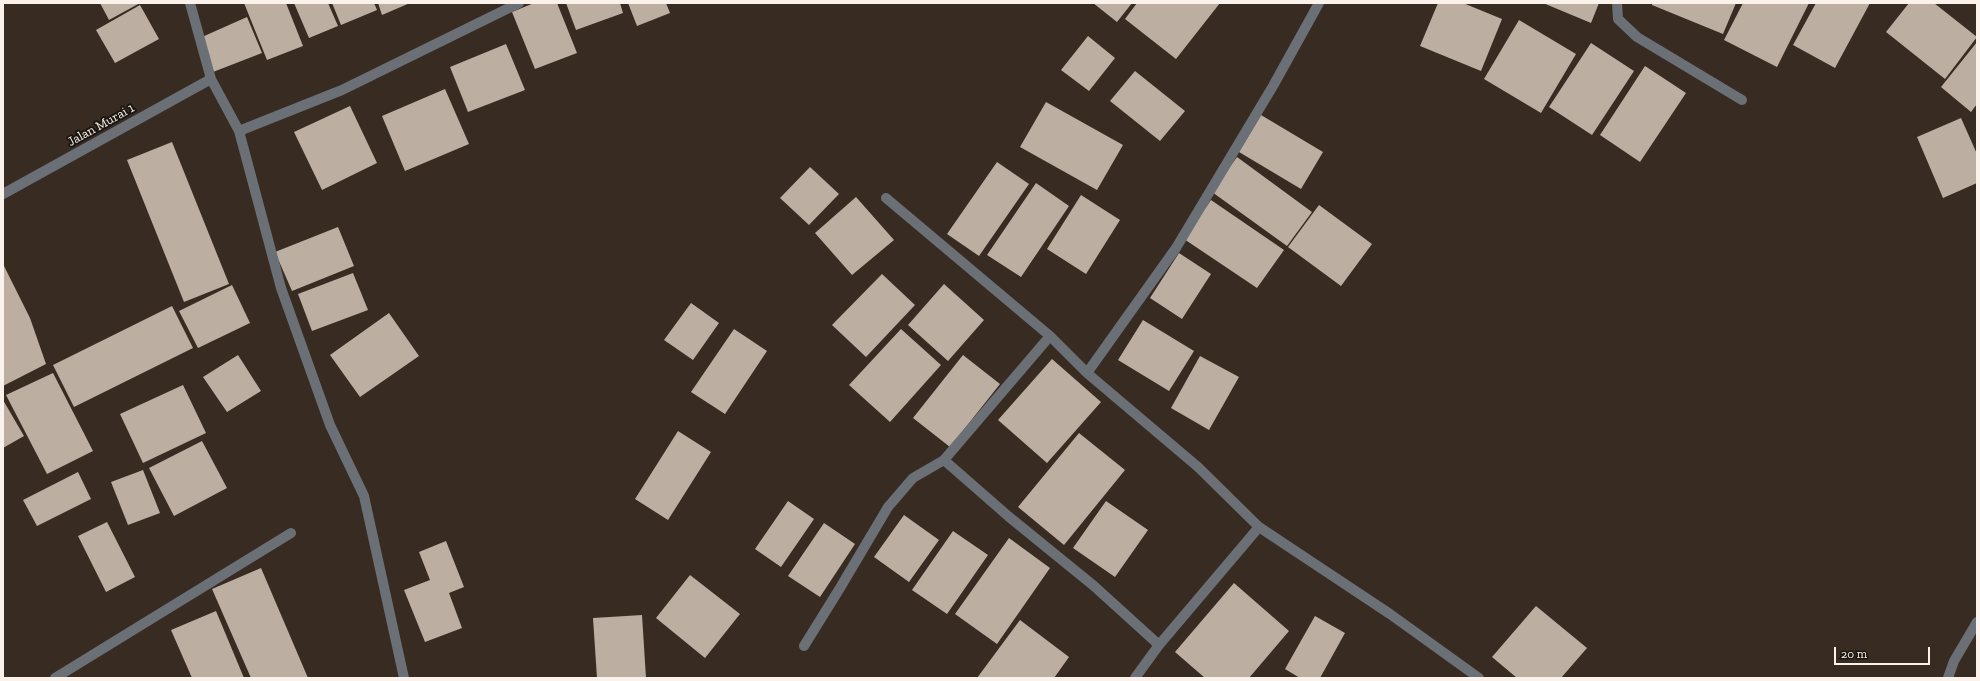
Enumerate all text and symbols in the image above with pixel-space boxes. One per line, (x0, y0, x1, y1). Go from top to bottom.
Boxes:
street label: Jalan Murai 1 (65, 100, 137, 150)
scale bar (1836, 639, 1932, 665)
text: 20 m (1841, 647, 1867, 661)

